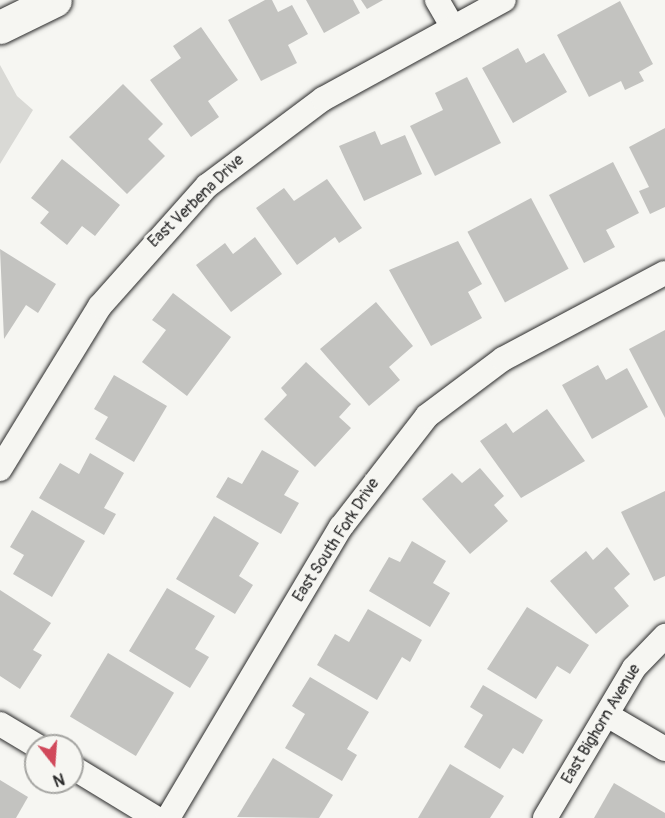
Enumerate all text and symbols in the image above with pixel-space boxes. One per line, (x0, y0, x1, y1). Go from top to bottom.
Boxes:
street label: East Verbena Drive (144, 150, 248, 252)
street label: East South Fork Drive (289, 475, 383, 605)
street label: East Bighorn Avenue (558, 661, 644, 787)
north arrow (24, 734, 84, 794)
text: N (51, 768, 67, 790)

